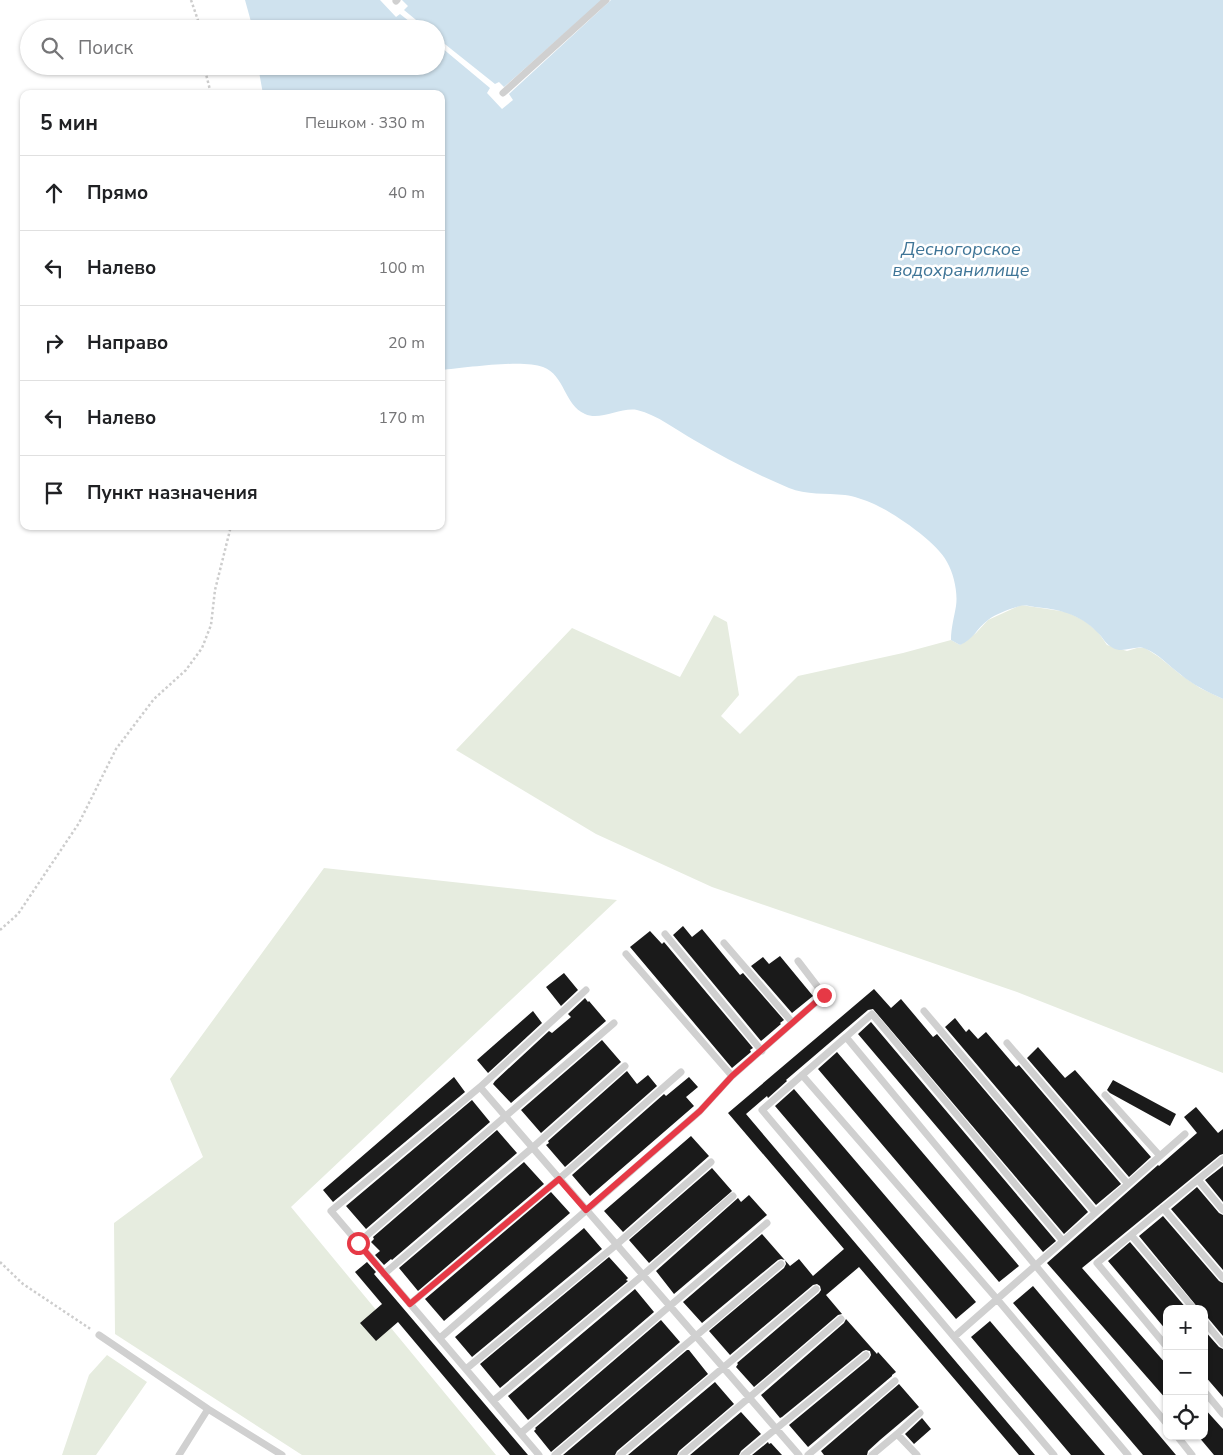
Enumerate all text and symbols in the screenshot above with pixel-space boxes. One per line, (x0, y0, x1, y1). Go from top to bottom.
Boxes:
search box (20, 20, 445, 75)
icon: search (38, 34, 66, 62)
text: Поиск (78, 35, 133, 61)
text: 5 мин (40, 109, 98, 137)
text: Пешком · 330 m (305, 112, 425, 134)
icon: ahead (40, 179, 68, 207)
text: Прямо (87, 180, 148, 206)
text: 40 m (388, 182, 425, 204)
water label: Десногорское водохранилище (892, 237, 1030, 282)
icon: left (40, 254, 68, 282)
text: Налево (87, 255, 156, 281)
text: 100 m (378, 257, 425, 279)
icon: right (40, 329, 68, 357)
text: Направо (87, 330, 168, 356)
text: 20 m (388, 332, 425, 354)
icon: left (40, 404, 68, 432)
text: Налево (87, 405, 156, 431)
text: 170 m (378, 407, 425, 429)
icon: arrive (40, 479, 68, 507)
text: Пункт назначения (87, 480, 258, 506)
route end (813, 984, 836, 1007)
route start (347, 1232, 370, 1255)
map controls (1163, 1305, 1208, 1440)
button: + (1163, 1305, 1208, 1350)
button: − (1163, 1350, 1208, 1395)
button: locate (1163, 1395, 1208, 1440)

